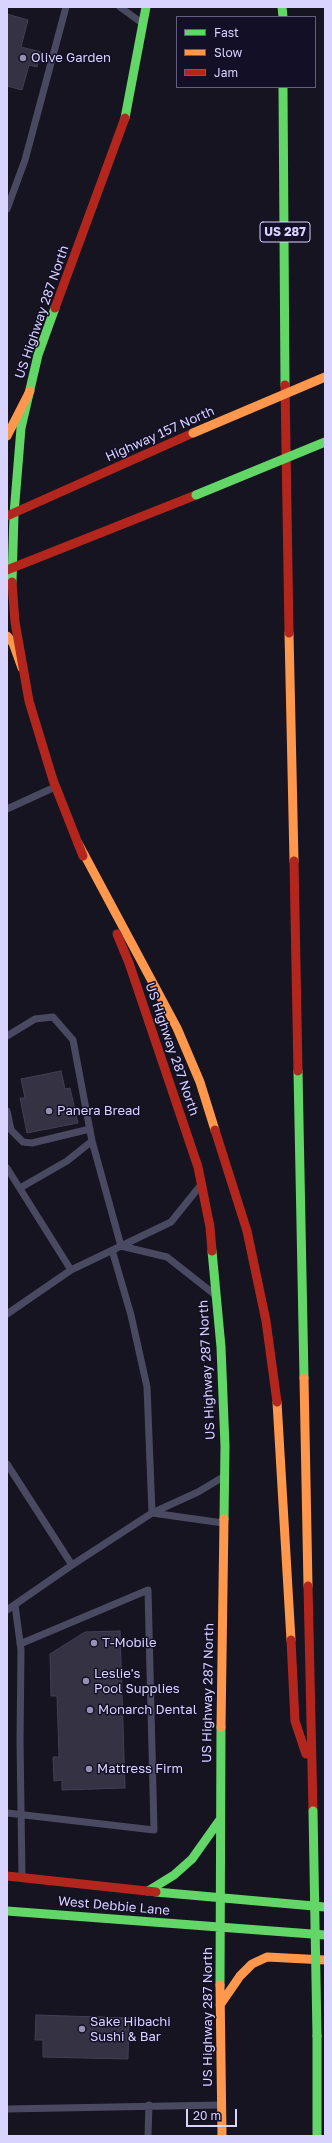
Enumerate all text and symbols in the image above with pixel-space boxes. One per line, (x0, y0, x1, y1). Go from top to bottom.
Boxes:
legend (176, 16, 316, 88)
text: Fast (214, 25, 239, 40)
text: Slow (214, 45, 242, 60)
place label: Olive Garden (31, 50, 111, 66)
marker: Olive Garden (18, 53, 28, 63)
text: Jam (214, 65, 238, 80)
road number: US 287 (260, 222, 310, 242)
street label: US Highway 287 North (12, 243, 72, 381)
street label: Highway 157 North (103, 403, 217, 465)
street label: US Highway 287 North (142, 980, 202, 1118)
place label: Panera Bread (57, 1103, 140, 1119)
marker: Panera Bread (44, 1106, 54, 1116)
street label: US Highway 287 North (196, 1300, 218, 1440)
street label: US Highway 287 North (199, 1623, 217, 1763)
place label: T-Mobile (102, 1635, 157, 1651)
marker: T-Mobile (89, 1638, 99, 1648)
place label: Leslie's Pool Supplies (94, 1666, 180, 1697)
marker: Leslie's Pool Supplies (81, 1676, 91, 1686)
place label: Monarch Dental (98, 1702, 197, 1718)
marker: Monarch Dental (85, 1705, 95, 1715)
place label: Mattress Firm (97, 1761, 183, 1777)
marker: Mattress Firm (84, 1764, 94, 1774)
street label: West Debbie Lane (57, 1893, 171, 1919)
street label: US Highway 287 North (200, 1947, 216, 2087)
place label: Sake Hibachi Sushi & Bar (90, 2014, 171, 2045)
marker: Sake Hibachi Sushi & Bar (77, 2024, 87, 2034)
scale bar (188, 2101, 239, 2127)
text: 20 m (193, 2108, 221, 2123)

